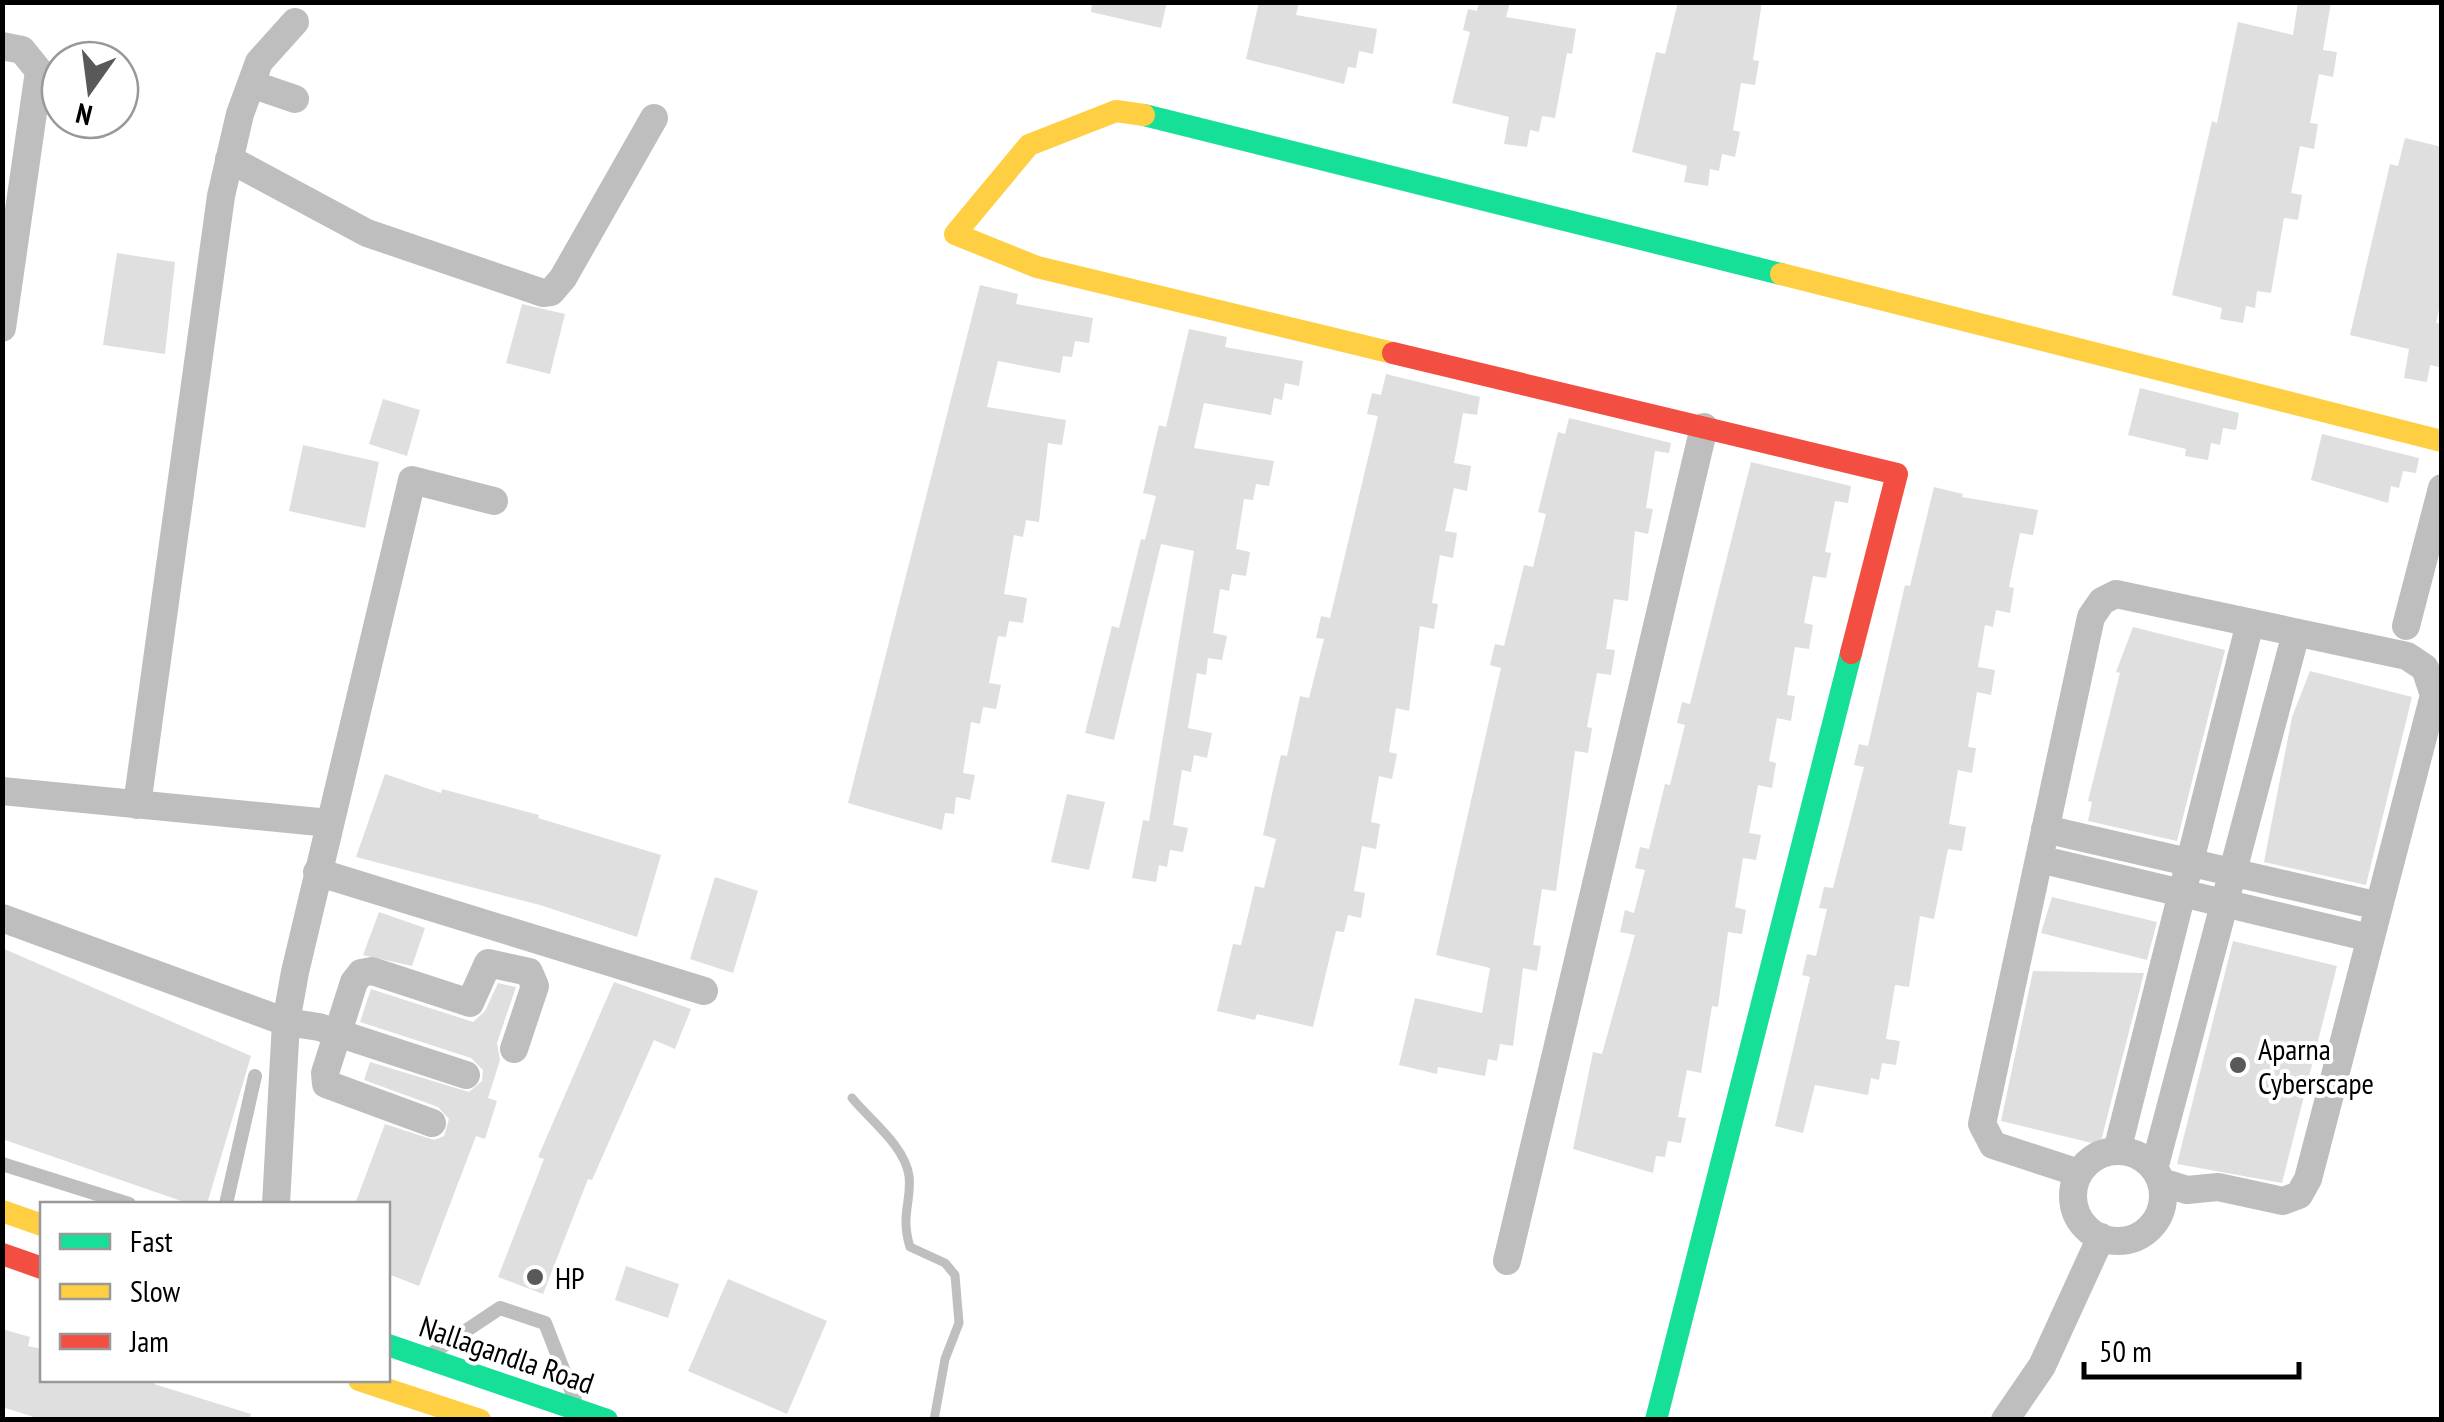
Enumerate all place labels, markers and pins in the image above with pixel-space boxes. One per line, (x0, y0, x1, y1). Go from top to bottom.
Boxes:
place label: Aparna Cyberscape (2258, 1029, 2374, 1102)
marker: Aparna Cyberscape (2227, 1054, 2249, 1076)
place label: HP (555, 1258, 585, 1297)
marker: HP (524, 1266, 546, 1288)

